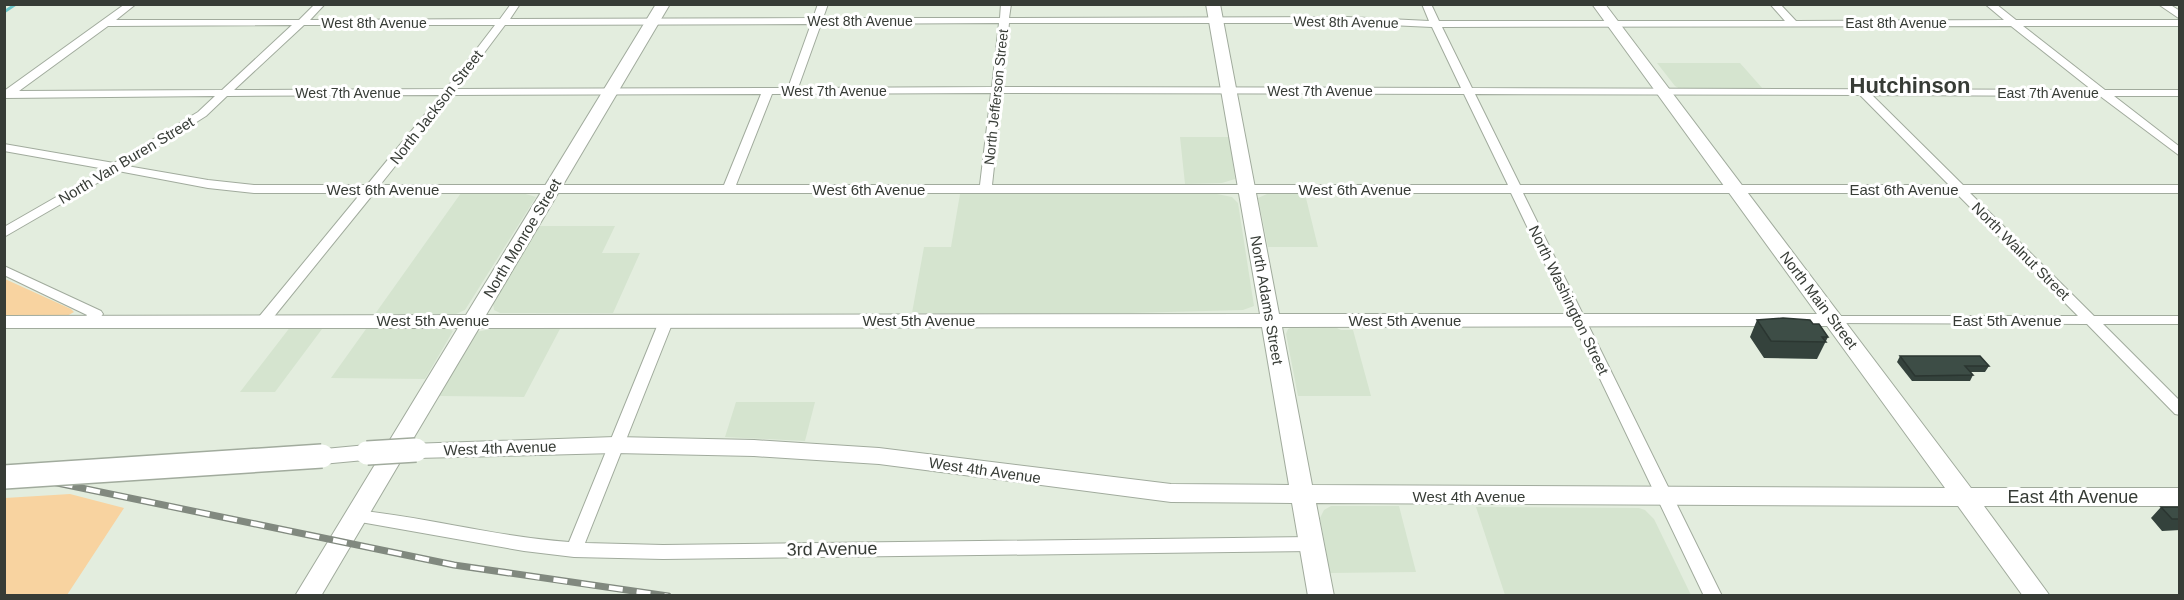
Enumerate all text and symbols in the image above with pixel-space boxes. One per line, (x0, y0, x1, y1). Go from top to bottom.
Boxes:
street label: West 8th Avenue (807, 13, 913, 29)
street label: West 8th Avenue (1293, 13, 1399, 31)
street label: West 8th Avenue (321, 15, 427, 31)
street label: East 8th Avenue (1845, 15, 1947, 31)
street label: North Jefferson Street (981, 28, 1011, 166)
street label: North Jackson Street (386, 46, 486, 167)
district label: Hutchinson (1850, 73, 1971, 98)
street label: West 7th Avenue (781, 83, 887, 99)
street label: West 7th Avenue (1267, 83, 1373, 99)
street label: West 7th Avenue (295, 85, 401, 101)
street label: East 7th Avenue (1997, 85, 2099, 101)
street label: North Van Buren Street (55, 112, 197, 207)
street label: North Monroe Street (480, 175, 565, 301)
street label: West 6th Avenue (327, 181, 439, 198)
street label: West 6th Avenue (813, 181, 925, 198)
street label: West 6th Avenue (1299, 181, 1411, 198)
street label: East 6th Avenue (1850, 181, 1958, 198)
street label: North Walnut Street (1969, 199, 2074, 304)
street label: North Washington Street (1525, 223, 1613, 378)
street label: North Adams Street (1247, 234, 1287, 367)
street label: North Main Street (1777, 248, 1862, 353)
street label: West 5th Avenue (377, 312, 489, 329)
street label: West 5th Avenue (863, 312, 975, 329)
street label: West 5th Avenue (1349, 312, 1461, 329)
street label: East 5th Avenue (1953, 312, 2061, 329)
street label: West 4th Avenue (443, 438, 557, 458)
street label: West 4th Avenue (928, 454, 1042, 486)
street label: East 4th Avenue (2008, 487, 2138, 507)
street label: West 4th Avenue (1413, 488, 1525, 505)
street label: 3rd Avenue (786, 538, 878, 560)

